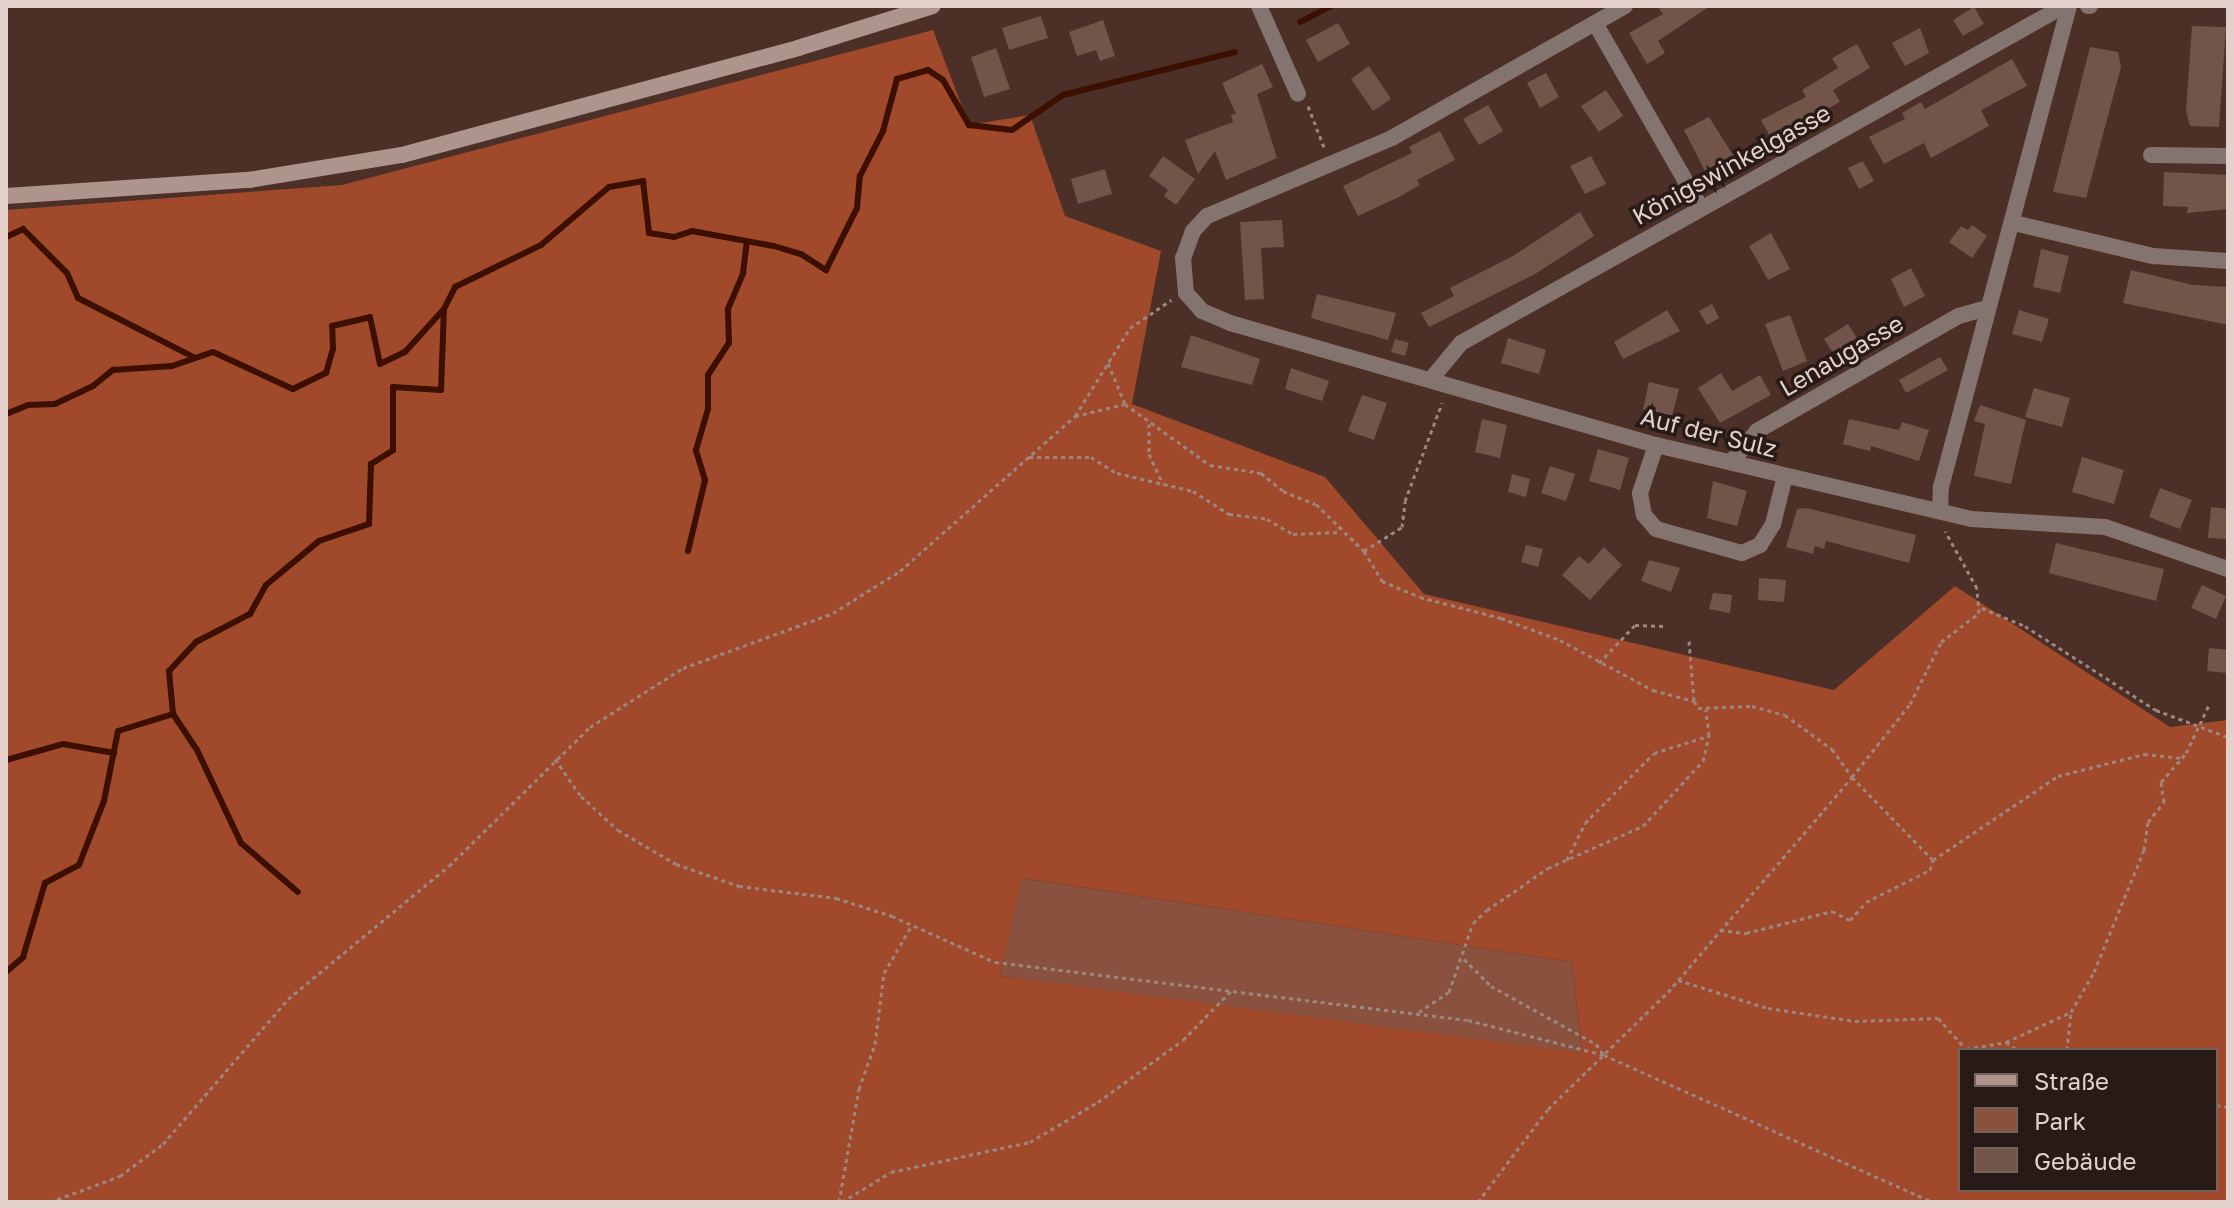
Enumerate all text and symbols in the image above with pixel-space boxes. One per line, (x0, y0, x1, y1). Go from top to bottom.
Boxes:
street label: Königswinkelgasse (1627, 98, 1835, 230)
street label: Lenaugasse (1774, 308, 1908, 402)
street label: Auf der Sulz (1638, 401, 1780, 463)
legend (1958, 1048, 2218, 1192)
text: Straße (2034, 1066, 2109, 1095)
text: Park (2034, 1106, 2086, 1135)
text: Gebäude (2034, 1146, 2136, 1175)

